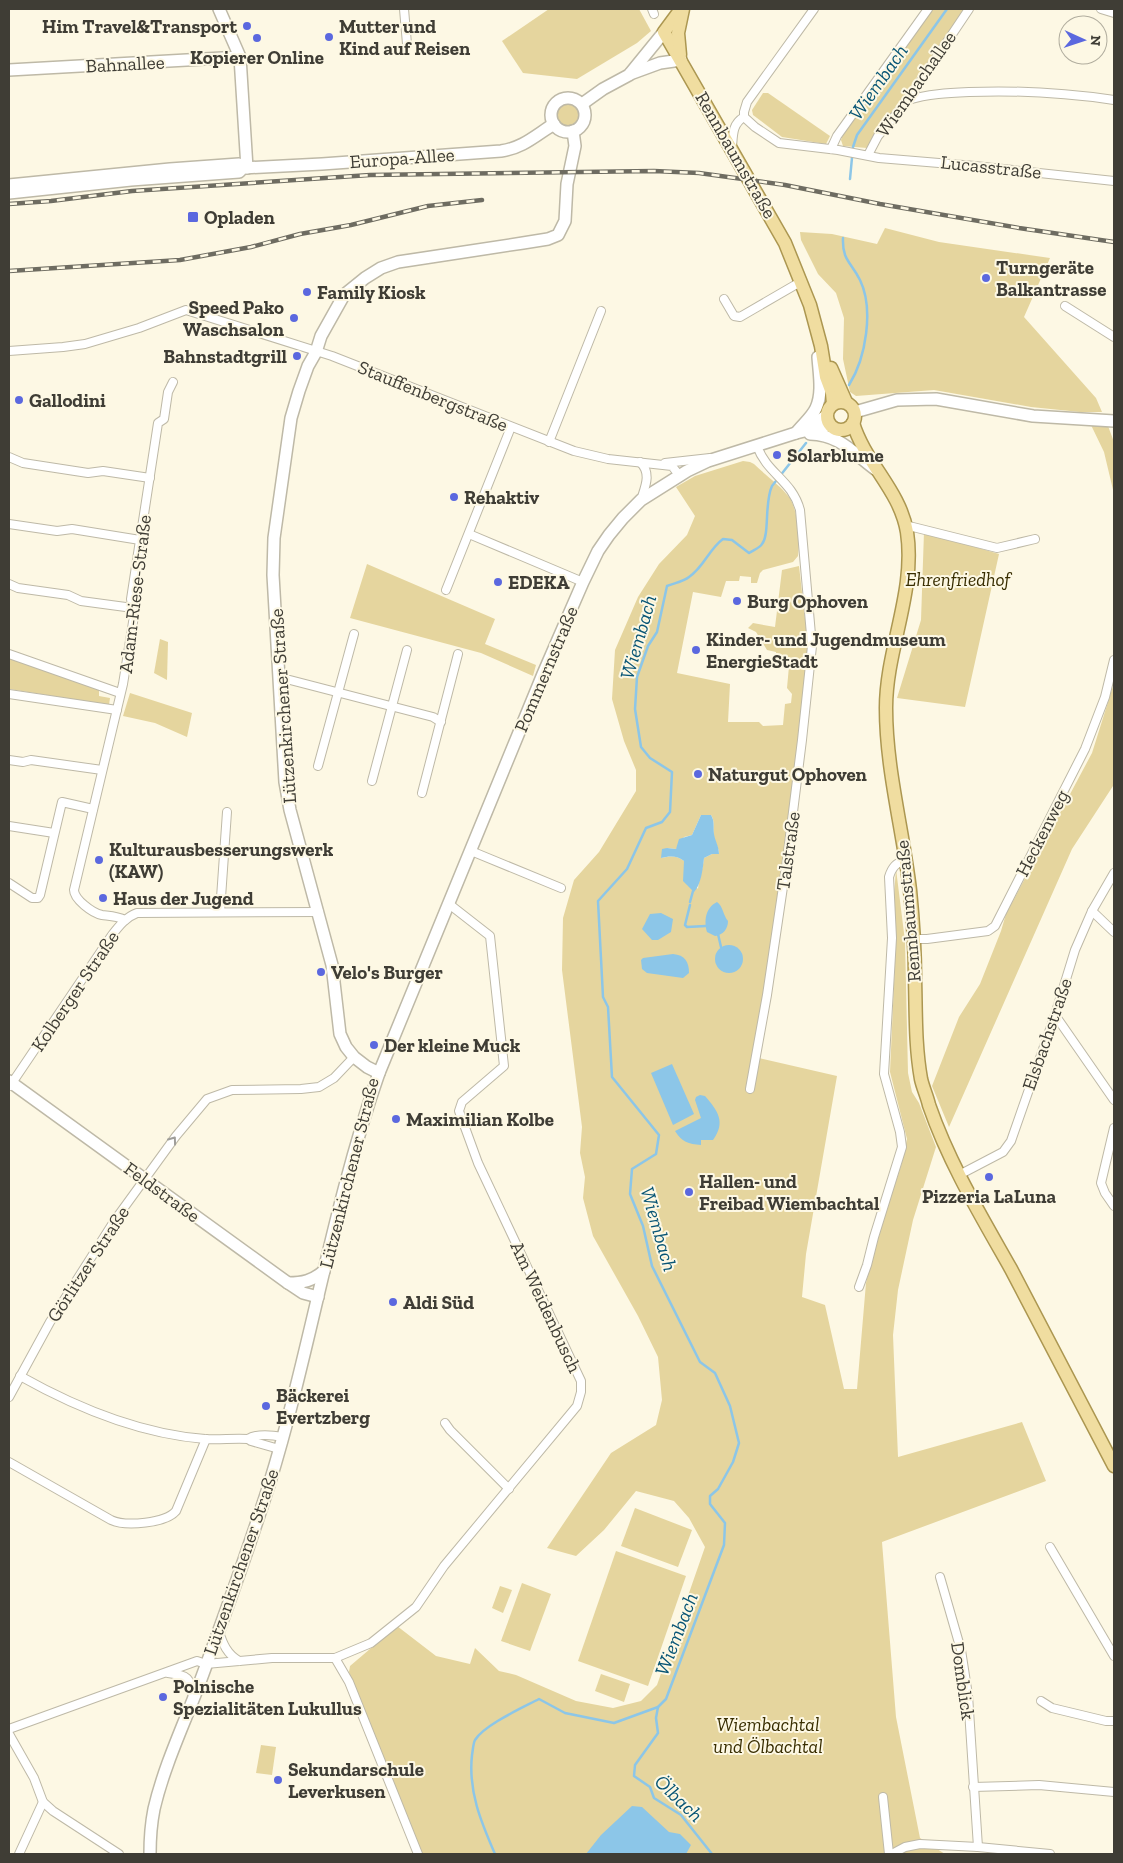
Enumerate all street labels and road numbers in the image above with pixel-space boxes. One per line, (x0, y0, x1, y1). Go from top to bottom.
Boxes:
street label: Wiembachallee (871, 27, 961, 141)
street label: Bahnallee (85, 50, 165, 78)
street label: Rennbaumstraße (690, 88, 782, 222)
street label: Europa-Allee (349, 143, 455, 173)
street label: Lucasstraße (940, 150, 1042, 184)
street label: Stauffenbergstraße (355, 355, 511, 437)
street label: Adam-Riese-Straße (114, 513, 156, 675)
street label: Pommernstraße (509, 602, 583, 735)
street label: Lützenkirchener Straße (265, 608, 301, 804)
street label: Heckenweg (1010, 785, 1074, 880)
street label: Talstraße (771, 810, 805, 892)
street label: Rennbaumstraße (890, 839, 926, 983)
street label: Kolberger Straße (26, 926, 124, 1056)
street label: Elsbachstraße (1017, 975, 1077, 1093)
street label: Lützenkirchener Straße (314, 1075, 384, 1271)
street label: Feldstraße (119, 1157, 205, 1227)
street label: Görlitzer Straße (42, 1202, 134, 1326)
street label: Am Weidenbusch (506, 1238, 587, 1377)
street label: Lützenkirchener Straße (198, 1466, 284, 1658)
street label: Domblick (946, 1640, 980, 1722)

